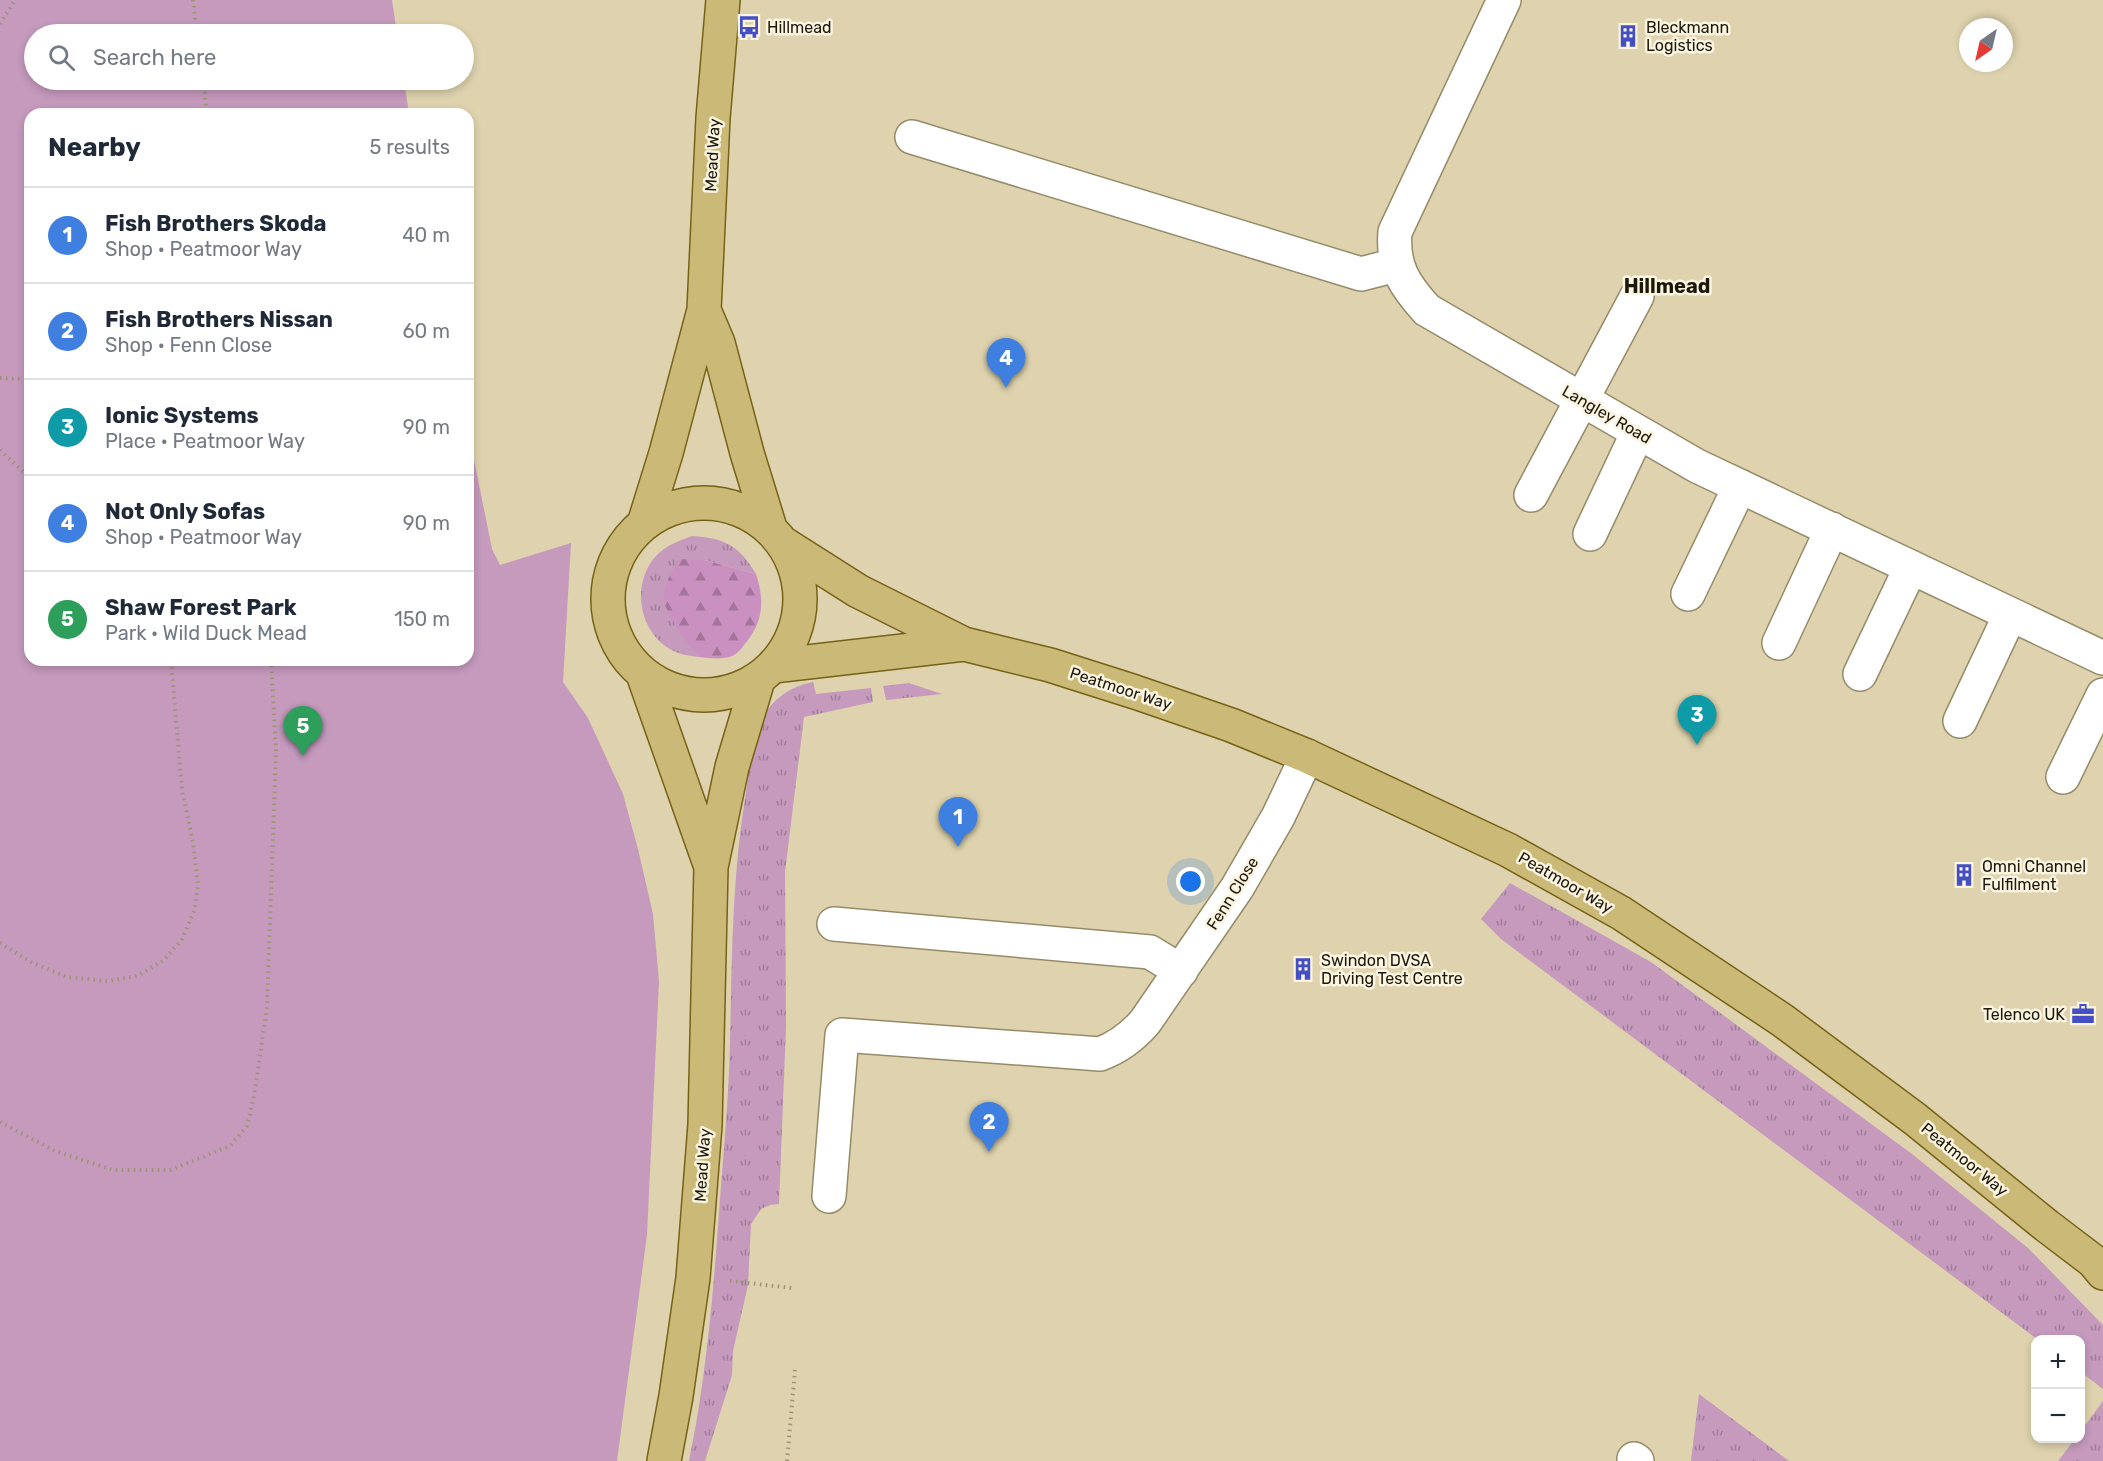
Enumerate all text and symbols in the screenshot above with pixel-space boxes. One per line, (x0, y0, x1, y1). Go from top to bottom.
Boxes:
bus stop icon: Hillmead (736, 14, 762, 40)
place label: Hillmead (767, 18, 832, 37)
place label: Bleckmann Logistics (1646, 18, 1729, 55)
north arrow (1959, 18, 2013, 72)
building icon: Bleckmann Logistics (1615, 23, 1641, 49)
search box (24, 24, 474, 90)
icon: search (45, 41, 78, 74)
text: Search here (93, 44, 216, 71)
street label: Mead Way (701, 118, 724, 192)
text: Nearby (48, 132, 141, 163)
text: 5 results (369, 135, 450, 159)
text: Fish Brothers Skoda (105, 210, 327, 237)
text: 1 (63, 223, 72, 247)
text: 40 m (402, 223, 450, 247)
text: Shop · Peatmoor Way (105, 237, 302, 261)
district label: Hillmead (1624, 274, 1710, 298)
text: Fish Brothers Nissan (105, 306, 333, 333)
text: 2 (61, 319, 74, 343)
text: 60 m (403, 319, 450, 343)
text: Shop · Fenn Close (105, 333, 272, 357)
pin: 4 (986, 338, 1026, 388)
street label: Langley Road (1559, 381, 1655, 448)
text: Ionic Systems (105, 402, 259, 429)
text: 3 (61, 415, 74, 439)
text: 90 m (403, 415, 450, 439)
text: Place · Peatmoor Way (105, 429, 305, 453)
text: Not Only Sofas (105, 498, 265, 525)
text: 4 (61, 511, 74, 535)
text: 90 m (403, 511, 450, 535)
text: Shop · Peatmoor Way (105, 525, 302, 549)
text: Shaw Forest Park (105, 594, 297, 621)
text: 5 (61, 607, 74, 631)
text: 150 m (394, 607, 450, 631)
text: Park · Wild Duck Mead (105, 621, 307, 645)
street label: Peatmoor Way (1067, 663, 1174, 714)
pin: 3 (1678, 696, 1716, 745)
pin: 5 (284, 706, 322, 756)
pin: 1 (938, 798, 978, 847)
street label: Peatmoor Way (1515, 848, 1617, 917)
street label: Fenn Close (1203, 853, 1262, 933)
place label: Omni Channel Fulfilment (1982, 857, 2086, 894)
building icon: Omni Channel Fulfilment (1951, 862, 1977, 888)
your location (1176, 867, 1205, 896)
place label: Swindon DVSA Driving Test Centre (1321, 951, 1463, 988)
building icon: Swindon DVSA Driving Test Centre (1290, 956, 1316, 982)
office icon: Telenco UK (2070, 1001, 2096, 1027)
place label: Telenco UK (1983, 1005, 2065, 1024)
pin: 2 (970, 1102, 1008, 1152)
street label: Peatmoor Way (1917, 1119, 2012, 1200)
street label: Mead Way (690, 1127, 715, 1202)
map controls (2031, 1335, 2085, 1443)
button: + (2031, 1335, 2085, 1389)
button: − (2031, 1389, 2085, 1443)

